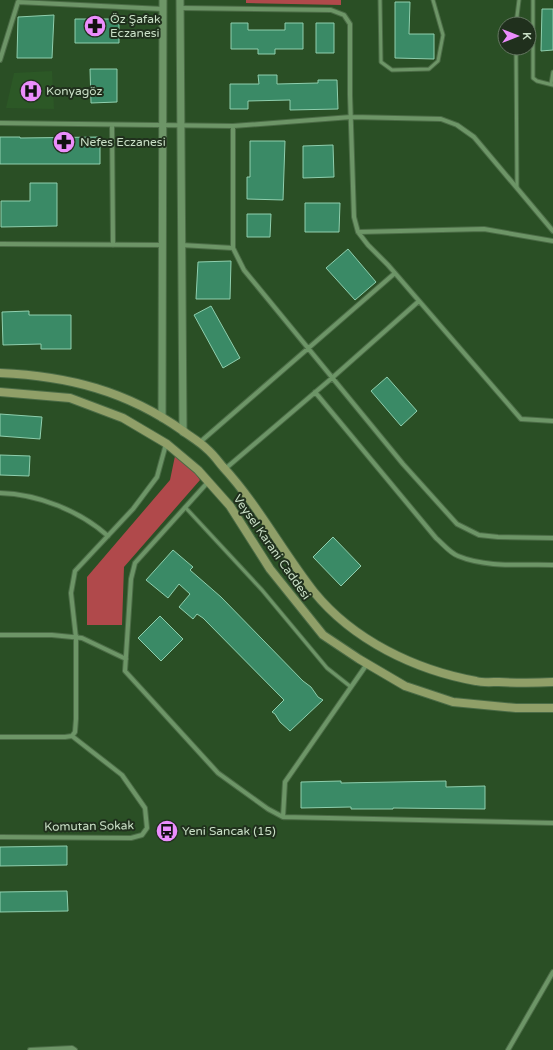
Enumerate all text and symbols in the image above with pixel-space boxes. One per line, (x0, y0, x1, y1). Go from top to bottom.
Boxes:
place label: Öz Şafak Eczanesi (110, 12, 161, 40)
pharmacy icon: Öz Şafak Eczanesi (82, 13, 108, 39)
north arrow (497, 16, 537, 56)
text: K (520, 32, 533, 40)
hospital icon: Konyagöz (18, 78, 44, 104)
place label: Konyagöz (46, 84, 103, 98)
pharmacy icon: Nefes Eczanesi (51, 129, 77, 155)
place label: Nefes Eczanesi (80, 135, 166, 149)
street label: Veysel Karani Caddesi (230, 492, 314, 602)
street label: Komutan Sokak (44, 818, 134, 834)
bus stop icon: Yeni Sancak (15) (154, 818, 180, 844)
place label: Yeni Sancak (15) (182, 824, 276, 838)

